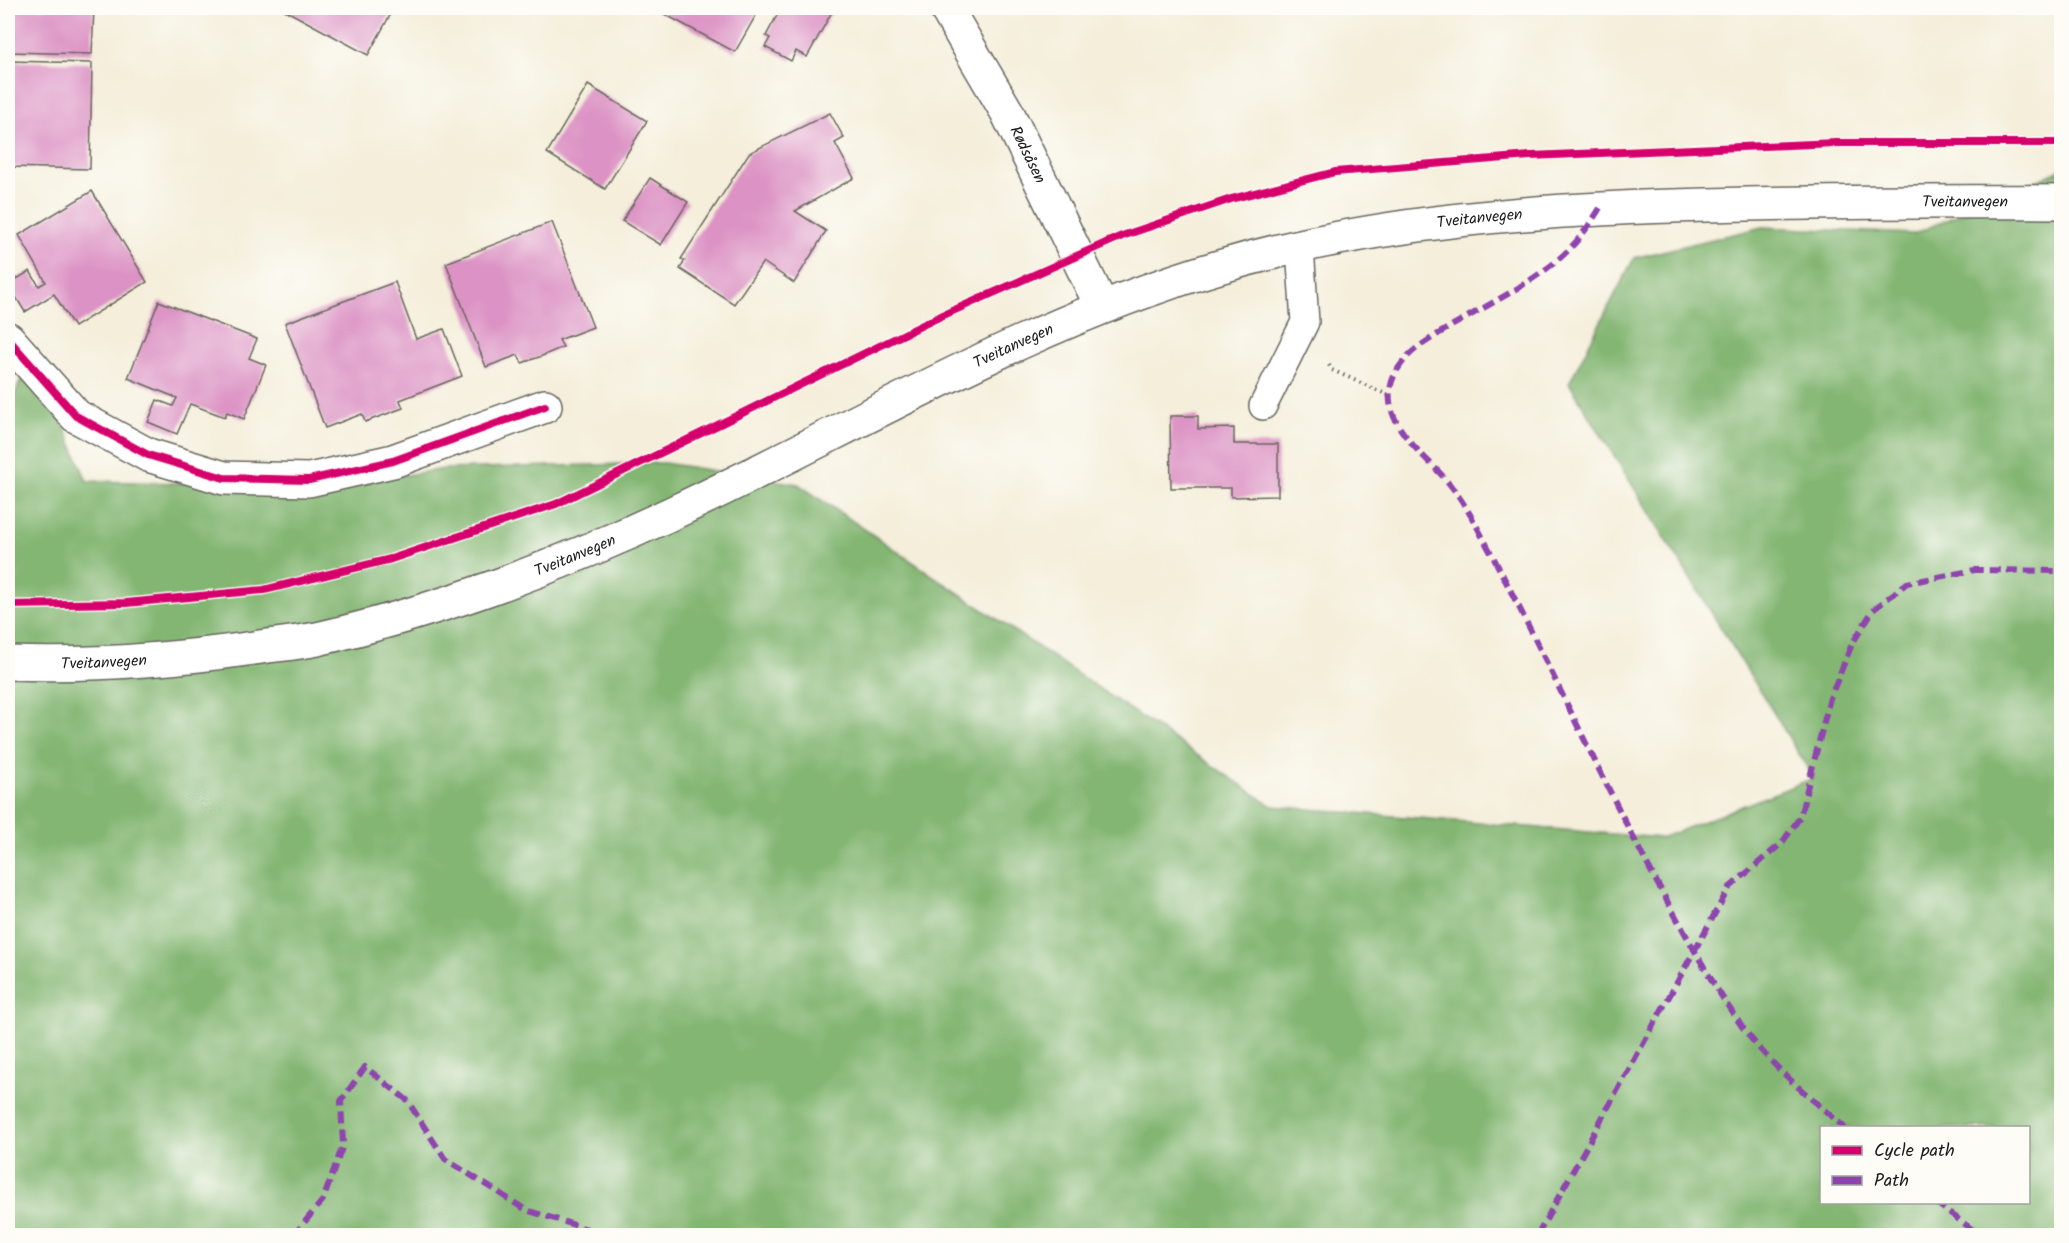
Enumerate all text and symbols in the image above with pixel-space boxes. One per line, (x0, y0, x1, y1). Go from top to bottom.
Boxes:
street label: Rødsåsen (1003, 121, 1053, 188)
street label: Tveitanvegen (1922, 189, 2008, 214)
street label: Tveitanvegen (1435, 202, 1523, 235)
street label: Tveitanvegen (969, 317, 1058, 375)
street label: Tveitanvegen (531, 528, 620, 583)
street label: Tveitanvegen (61, 648, 148, 676)
legend (1820, 1126, 2030, 1204)
text: Cycle path (1874, 1137, 1955, 1166)
text: Path (1874, 1167, 1909, 1196)

